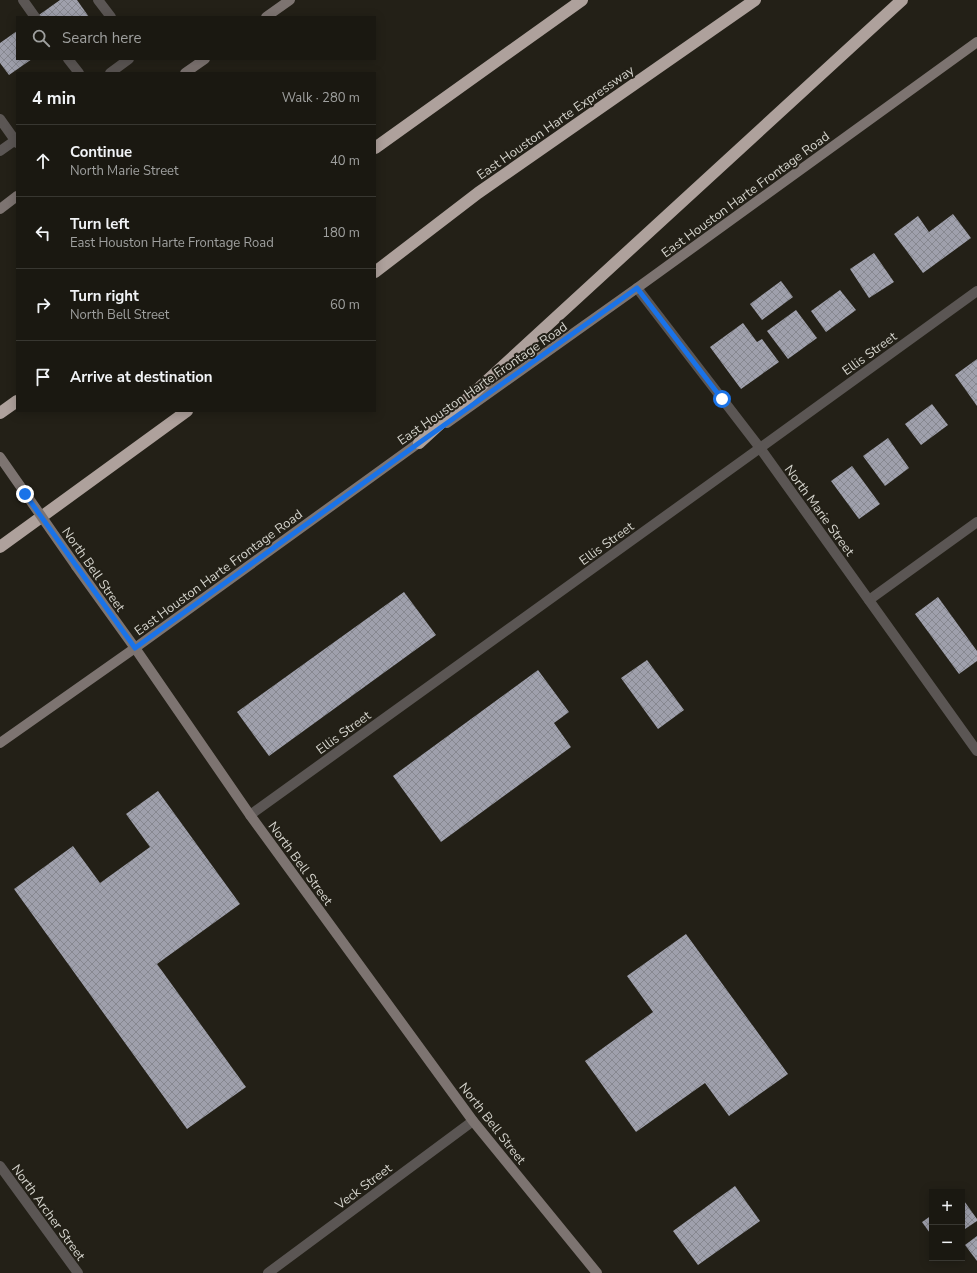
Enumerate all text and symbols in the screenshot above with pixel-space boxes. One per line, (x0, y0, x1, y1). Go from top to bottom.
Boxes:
search box (16, 16, 376, 60)
icon: search (30, 27, 52, 49)
text: Search here (62, 28, 142, 48)
street label: East Houston Harte Expressway (473, 61, 638, 184)
text: 4 min (32, 87, 76, 110)
text: Walk · 280 m (282, 89, 360, 107)
street label: East Houston Harte Frontage Road (658, 128, 833, 262)
text: Continue (70, 142, 132, 162)
icon: ahead (32, 150, 54, 172)
text: 40 m (330, 152, 360, 170)
text: North Marie Street (70, 162, 179, 180)
text: Turn left (70, 214, 129, 234)
icon: left (32, 222, 54, 244)
text: 180 m (322, 224, 360, 242)
text: East Houston Harte Frontage Road (70, 234, 274, 252)
text: Turn right (70, 286, 139, 306)
icon: right (32, 294, 54, 316)
text: 60 m (330, 296, 360, 314)
text: North Bell Street (70, 306, 169, 324)
street label: East Houston Harte Frontage Road (394, 318, 571, 450)
street label: Ellis Street (839, 328, 901, 380)
icon: arrive (32, 366, 54, 388)
text: Arrive at destination (70, 367, 213, 387)
route start (713, 390, 731, 408)
street label: North Marie Street (780, 461, 859, 560)
route end (16, 485, 34, 503)
street label: East Houston Harte Frontage Road (131, 506, 306, 640)
street label: Ellis Street (576, 518, 638, 570)
street label: North Bell Street (57, 524, 129, 616)
street label: Ellis Street (313, 707, 375, 759)
street label: North Bell Street (264, 818, 337, 909)
street label: North Bell Street (455, 1079, 530, 1169)
street label: Veck Street (331, 1159, 396, 1215)
street label: North Archer Street (7, 1161, 90, 1265)
map controls (929, 1189, 965, 1261)
button: + (929, 1189, 965, 1225)
button: − (929, 1225, 965, 1261)

